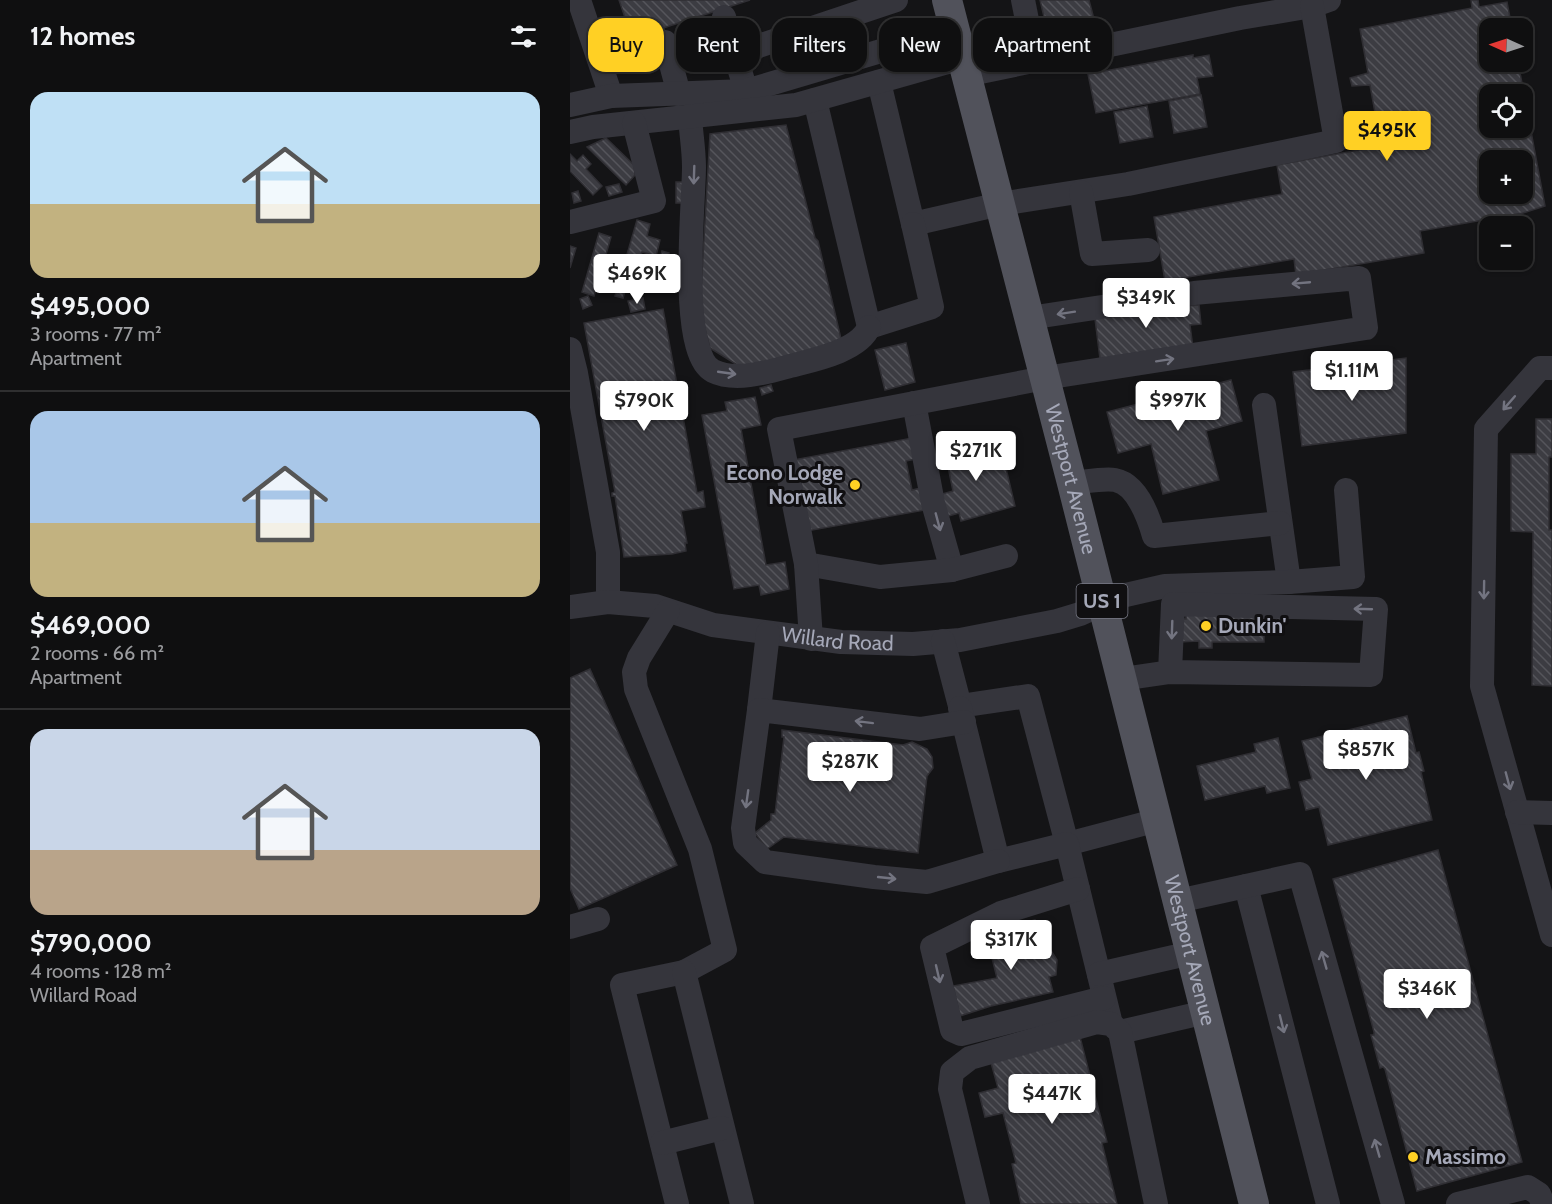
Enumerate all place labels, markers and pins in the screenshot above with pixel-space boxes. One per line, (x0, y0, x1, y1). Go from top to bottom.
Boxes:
pin: $495K (1345, 111, 1429, 162)
pin: $469K (595, 254, 679, 305)
pin: $349K (1104, 278, 1188, 329)
pin: $1.11M (1303, 351, 1401, 402)
pin: $790K (602, 381, 686, 432)
pin: $997K (1136, 381, 1220, 432)
pin: $271K (934, 431, 1018, 482)
place label: Econo Lodge Norwalk (726, 460, 844, 509)
marker: Econo Lodge Norwalk (848, 478, 862, 492)
place label: Dunkin' (1218, 613, 1287, 638)
marker: Dunkin' (1199, 619, 1213, 633)
pin: $857K (1324, 730, 1408, 781)
pin: $287K (808, 742, 892, 793)
pin: $317K (969, 920, 1053, 971)
pin: $346K (1385, 969, 1469, 1020)
pin: $447K (1010, 1074, 1094, 1125)
place label: Massimo (1425, 1144, 1506, 1169)
marker: Massimo (1406, 1150, 1420, 1164)

